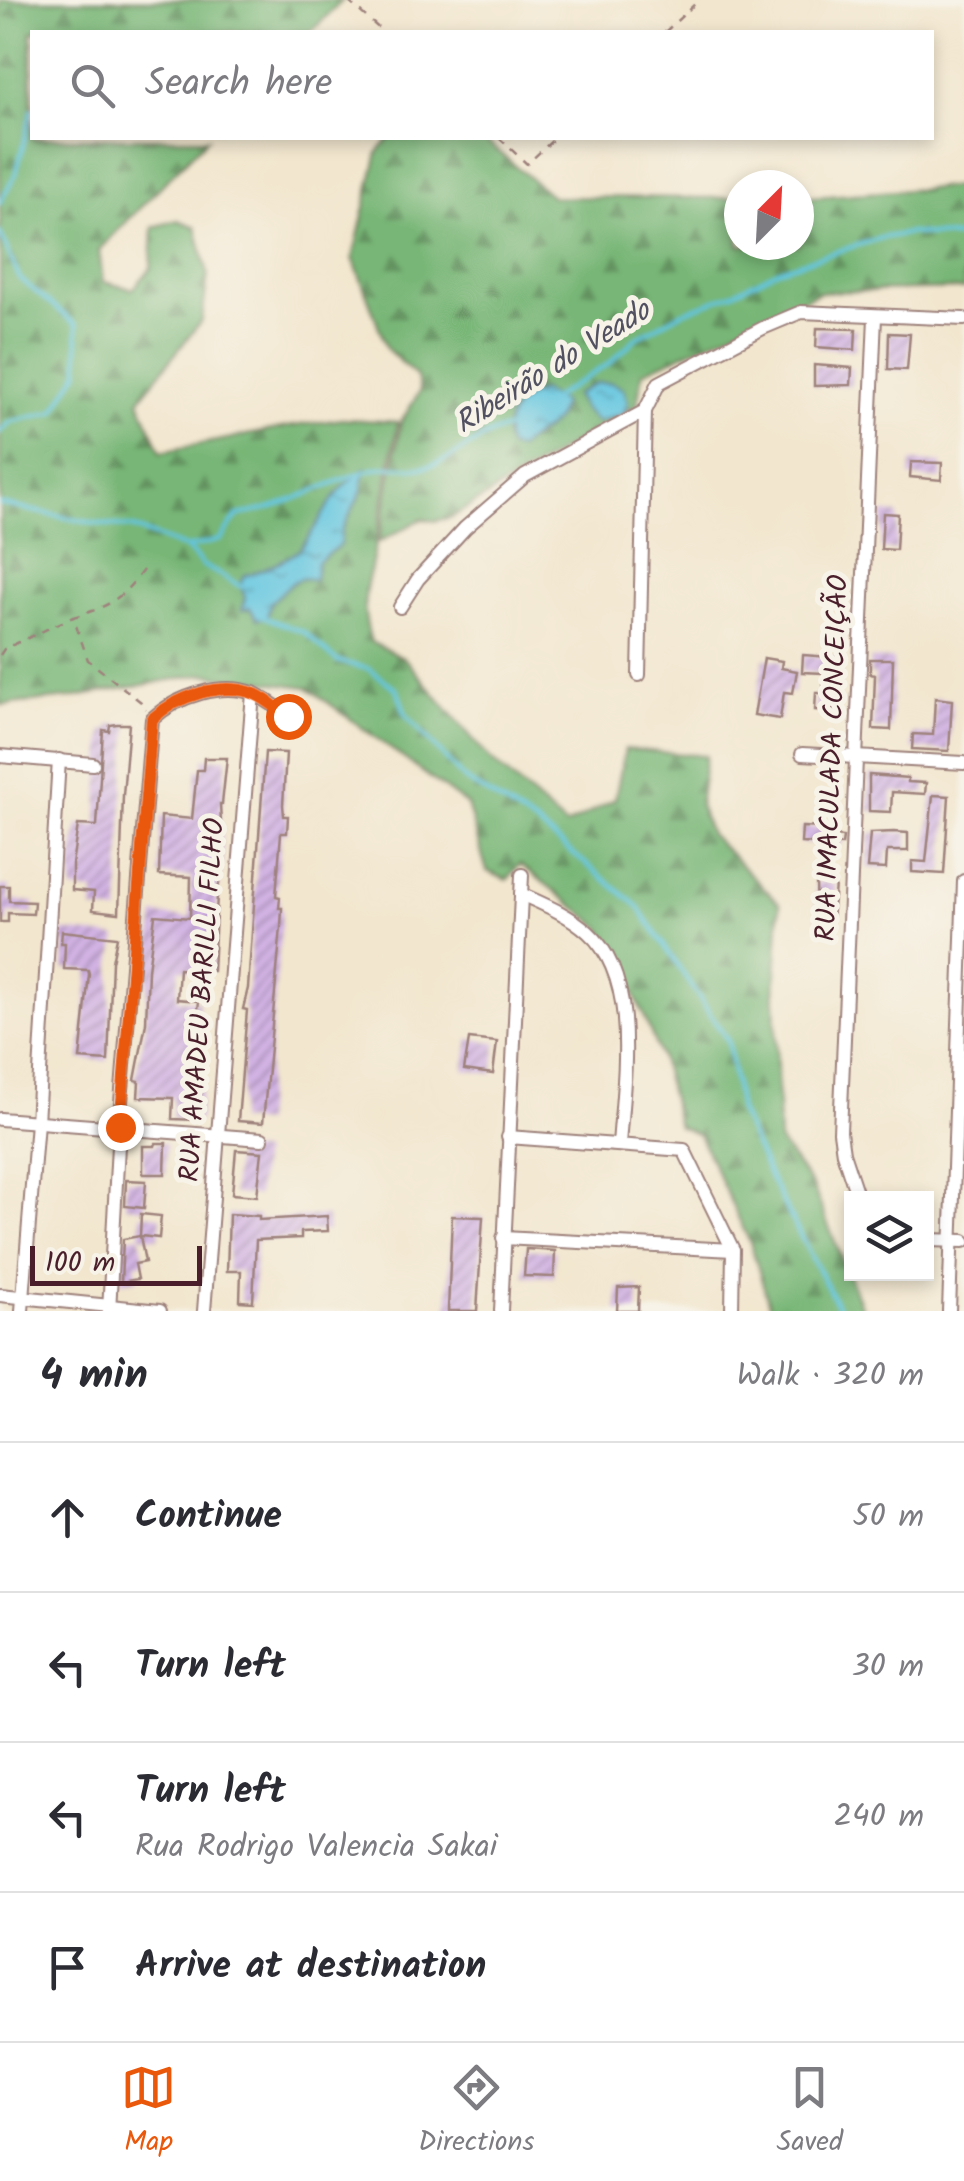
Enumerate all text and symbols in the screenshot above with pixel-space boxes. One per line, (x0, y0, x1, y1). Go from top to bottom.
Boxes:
search box (30, 30, 934, 140)
text: Search here (145, 55, 332, 115)
icon: search (65, 58, 120, 113)
north arrow (724, 170, 814, 260)
water label: Ribeirão do Veado (446, 287, 663, 448)
street label: RUA IMACULADA CONCEIÇÃO (804, 574, 862, 942)
route start (266, 694, 312, 740)
street label: RUA AMADEU BARILLI FILHO (168, 816, 238, 1184)
route end (98, 1105, 144, 1151)
map controls (844, 1191, 934, 1281)
button: layers (844, 1191, 934, 1281)
scale bar (30, 1241, 202, 1286)
text: 100 m (45, 1241, 115, 1286)
text: 4 min (40, 1343, 148, 1410)
text: Walk · 320 m (737, 1351, 924, 1402)
text: Continue (135, 1487, 282, 1547)
icon: ahead (40, 1490, 95, 1545)
text: 50 m (853, 1492, 924, 1543)
text: Turn left (135, 1637, 286, 1697)
icon: left (40, 1640, 95, 1695)
text: 30 m (851, 1642, 924, 1693)
text: Turn left (135, 1762, 286, 1822)
icon: left (40, 1790, 95, 1845)
text: 240 m (833, 1792, 924, 1843)
text: Rua Rodrigo Valencia Sakai (135, 1822, 497, 1873)
text: Arrive at destination (135, 1937, 486, 1997)
icon: arrive (40, 1940, 95, 1995)
tab: Map (121, 2060, 176, 2165)
tab: Directions (418, 2060, 534, 2165)
tab: Saved (777, 2060, 843, 2165)

